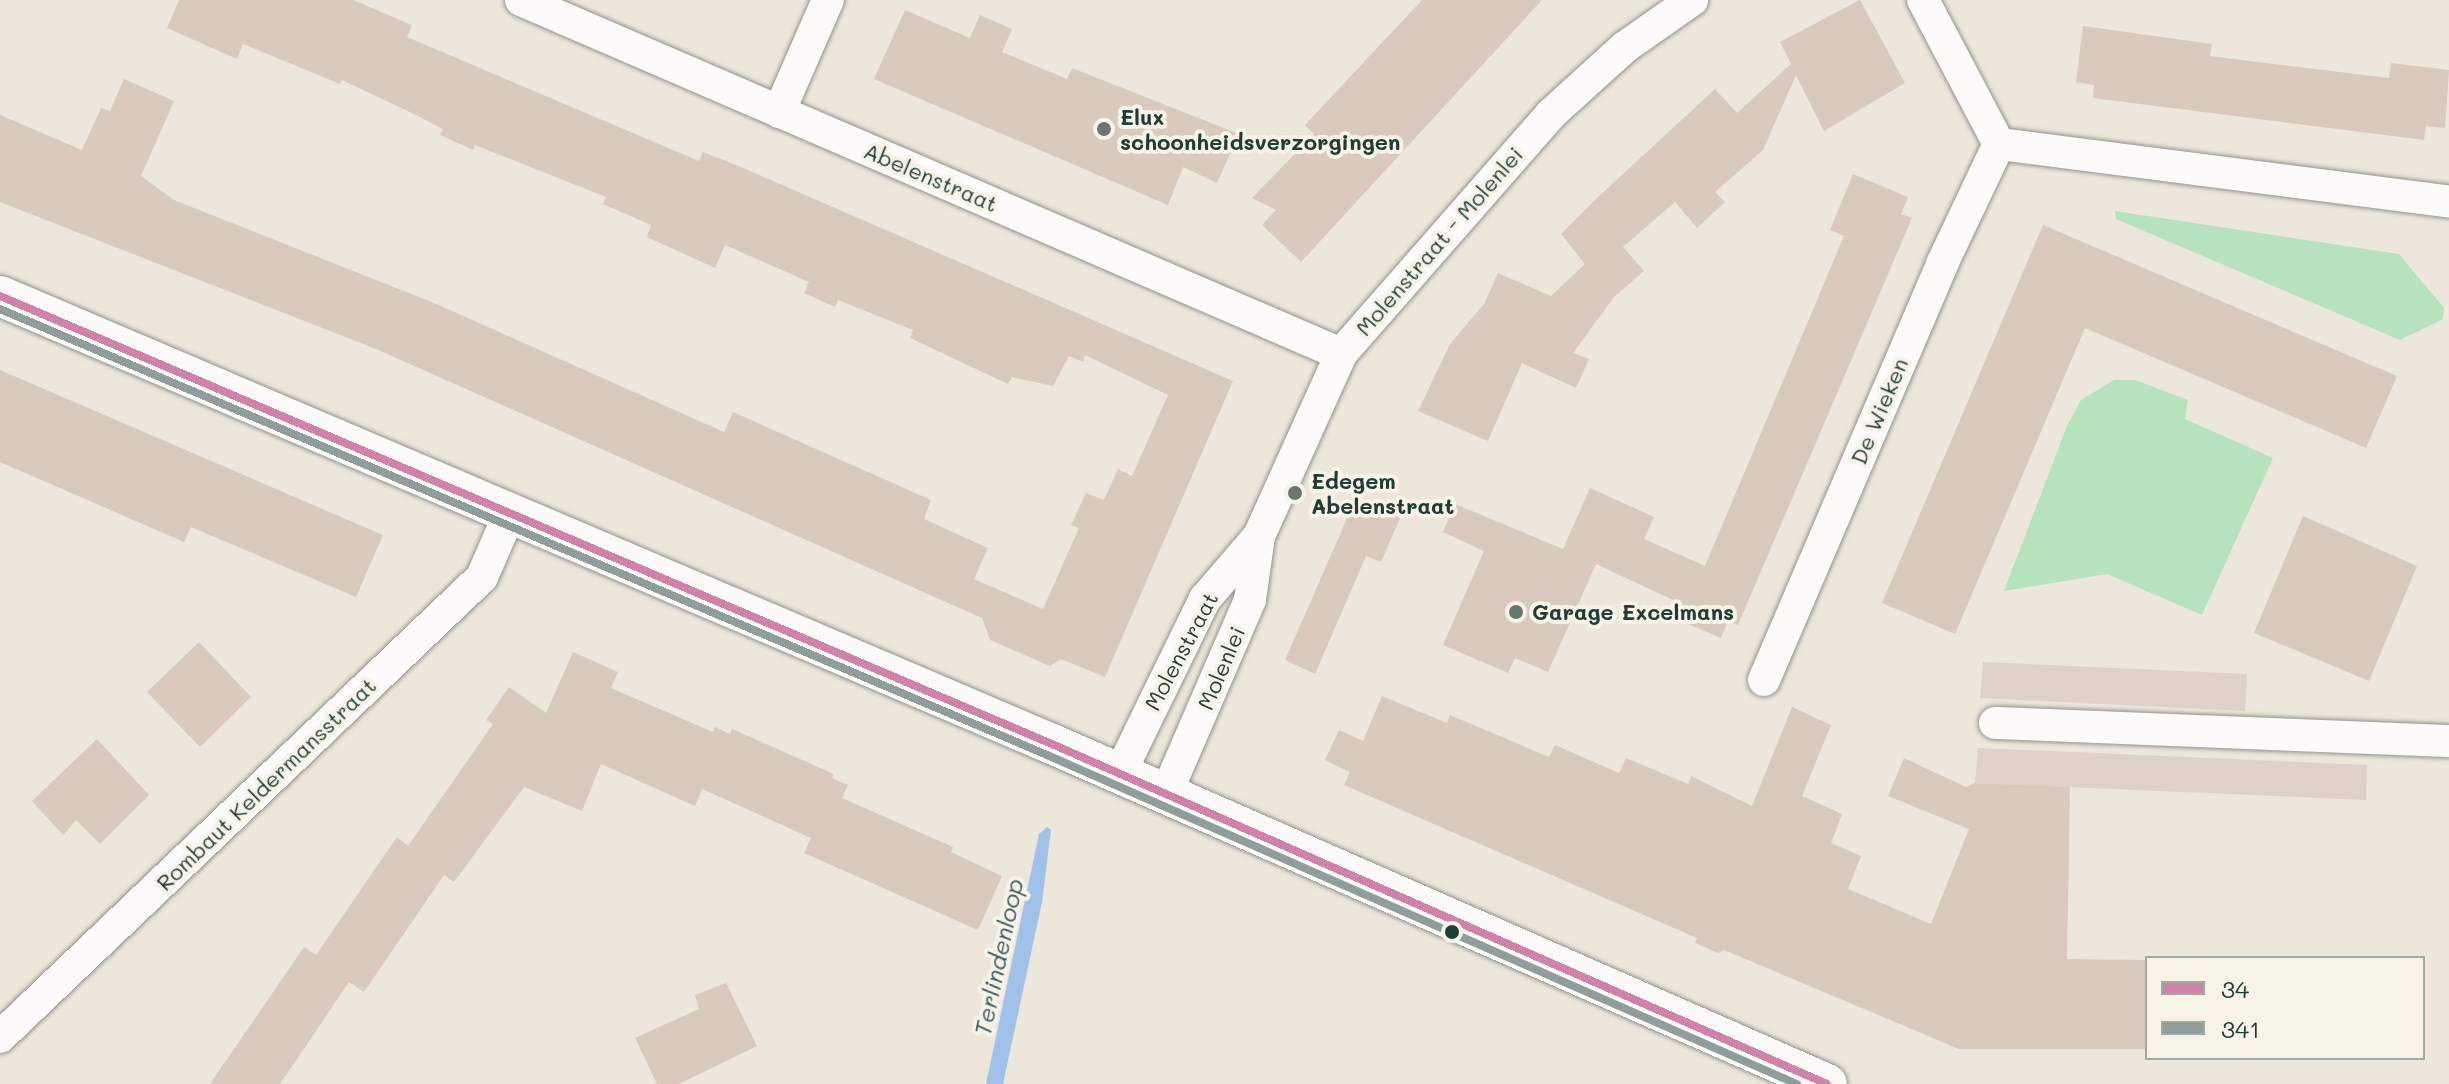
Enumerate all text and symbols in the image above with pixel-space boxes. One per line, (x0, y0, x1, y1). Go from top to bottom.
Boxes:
place label: Elux schoonheidsverzorgingen (1120, 103, 1400, 154)
marker: Elux schoonheidsverzorgingen (1095, 120, 1113, 138)
street label: Abelenstraat (860, 137, 1002, 217)
street label: Molenstraat - Molenlei (1350, 141, 1528, 341)
street label: De Wieken (1845, 354, 1913, 468)
place label: Edegem Abelenstraat (1311, 467, 1454, 518)
marker: Edegem Abelenstraat (1286, 484, 1304, 502)
street label: Molenstraat (1139, 587, 1223, 715)
place label: Garage Excelmans (1532, 599, 1734, 625)
marker: Garage Excelmans (1507, 603, 1525, 621)
street label: Molenlei (1192, 622, 1250, 714)
street label: Rombaut Keldermansstraat (151, 672, 381, 896)
water label: Terlindenloop (967, 876, 1029, 1038)
unlabelled marker (1444, 924, 1460, 940)
legend (2145, 956, 2425, 1060)
text: 34 (2221, 973, 2249, 1004)
text: 341 (2221, 1013, 2260, 1044)

